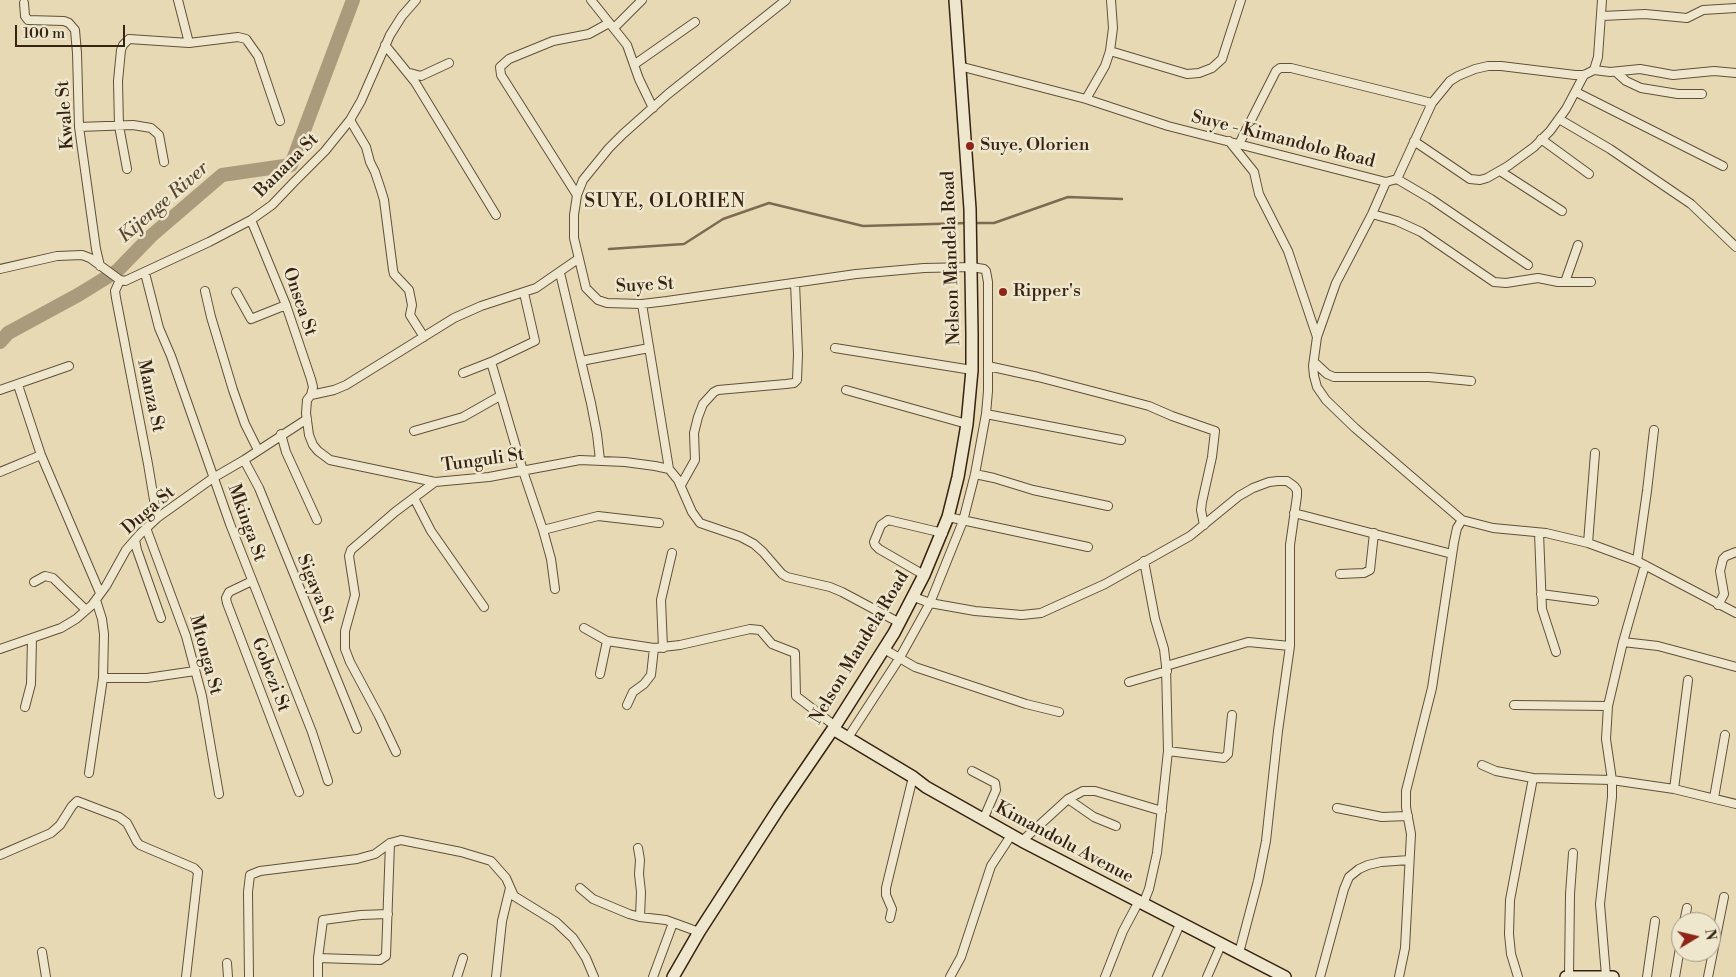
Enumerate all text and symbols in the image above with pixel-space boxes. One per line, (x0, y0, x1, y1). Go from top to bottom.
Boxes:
scale bar (18, 15, 128, 47)
text: 100 m (23, 24, 65, 43)
street label: Kwale St (53, 80, 79, 150)
street label: Suye - Kimandolo Road (1189, 107, 1377, 173)
street label: Banana St (250, 129, 324, 203)
place label: Suye, Olorien (980, 135, 1089, 157)
marker: Suye, Olorien (964, 140, 976, 152)
water label: Kijenge River (114, 158, 214, 248)
street label: Nelson Mandela Road (938, 170, 966, 346)
district label: SUYE, OLORIEN (583, 191, 747, 213)
street label: Onsea St (277, 265, 321, 339)
street label: Suye St (615, 274, 675, 298)
place label: Ripper's (1013, 281, 1081, 303)
marker: Ripper's (997, 286, 1009, 298)
street label: Manza St (132, 358, 168, 434)
street label: Tunguli St (440, 444, 526, 478)
street label: Mkinga St (222, 481, 270, 565)
street label: Duga St (118, 482, 180, 540)
street label: Sigaya St (291, 551, 339, 627)
street label: Nelson Mandela Road (806, 567, 914, 729)
street label: Mtonga St (184, 613, 226, 697)
street label: Gobezi St (246, 635, 294, 715)
street label: Kimandolu Avenue (991, 797, 1137, 889)
north arrow (1671, 912, 1721, 962)
text: N (1700, 928, 1720, 942)

